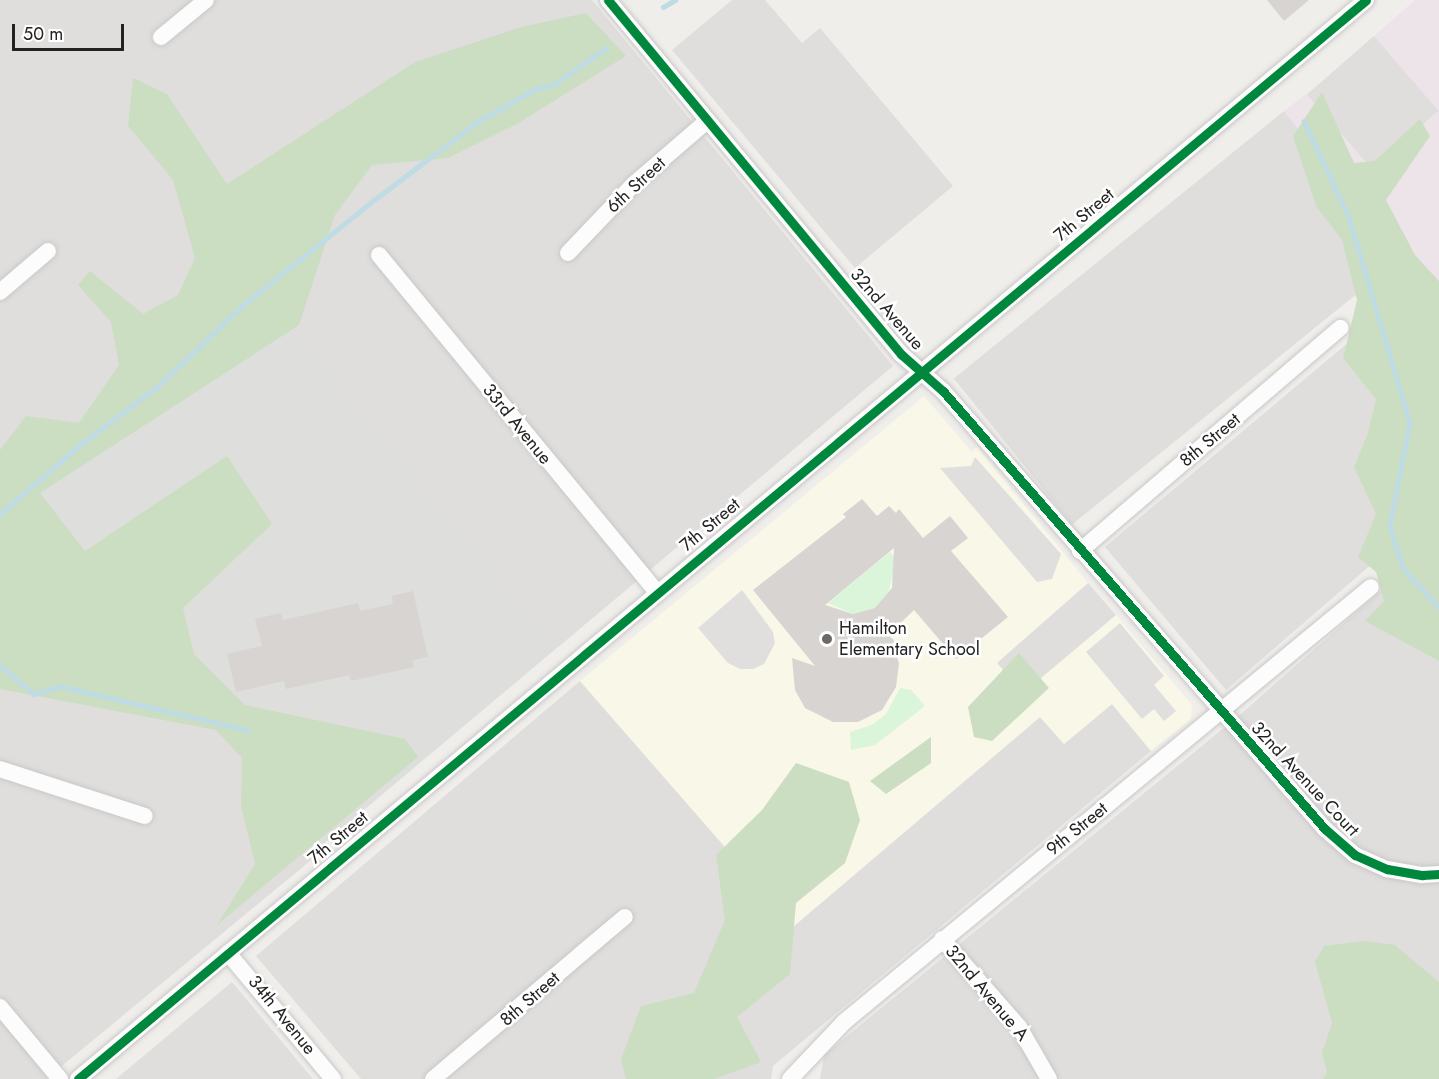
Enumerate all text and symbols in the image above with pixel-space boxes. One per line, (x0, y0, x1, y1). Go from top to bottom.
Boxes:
scale bar (15, 12, 128, 50)
text: 50 m (23, 21, 63, 47)
street label: 6th Street (602, 152, 670, 218)
street label: 7th Street (1050, 184, 1118, 246)
street label: 32nd Avenue (846, 264, 928, 354)
street label: 33rd Avenue (478, 379, 556, 469)
street label: 8th Street (1176, 409, 1244, 471)
street label: 7th Street (676, 494, 744, 556)
place label: Hamilton Elementary School (839, 618, 980, 660)
marker: Hamilton Elementary School (820, 632, 834, 646)
street label: 32nd Avenue Court (1246, 717, 1364, 841)
street label: 9th Street (1042, 798, 1112, 860)
street label: 7th Street (304, 807, 372, 869)
street label: 32nd Avenue A (941, 941, 1033, 1045)
street label: 8th Street (496, 967, 564, 1031)
street label: 34th Avenue (244, 971, 320, 1059)

